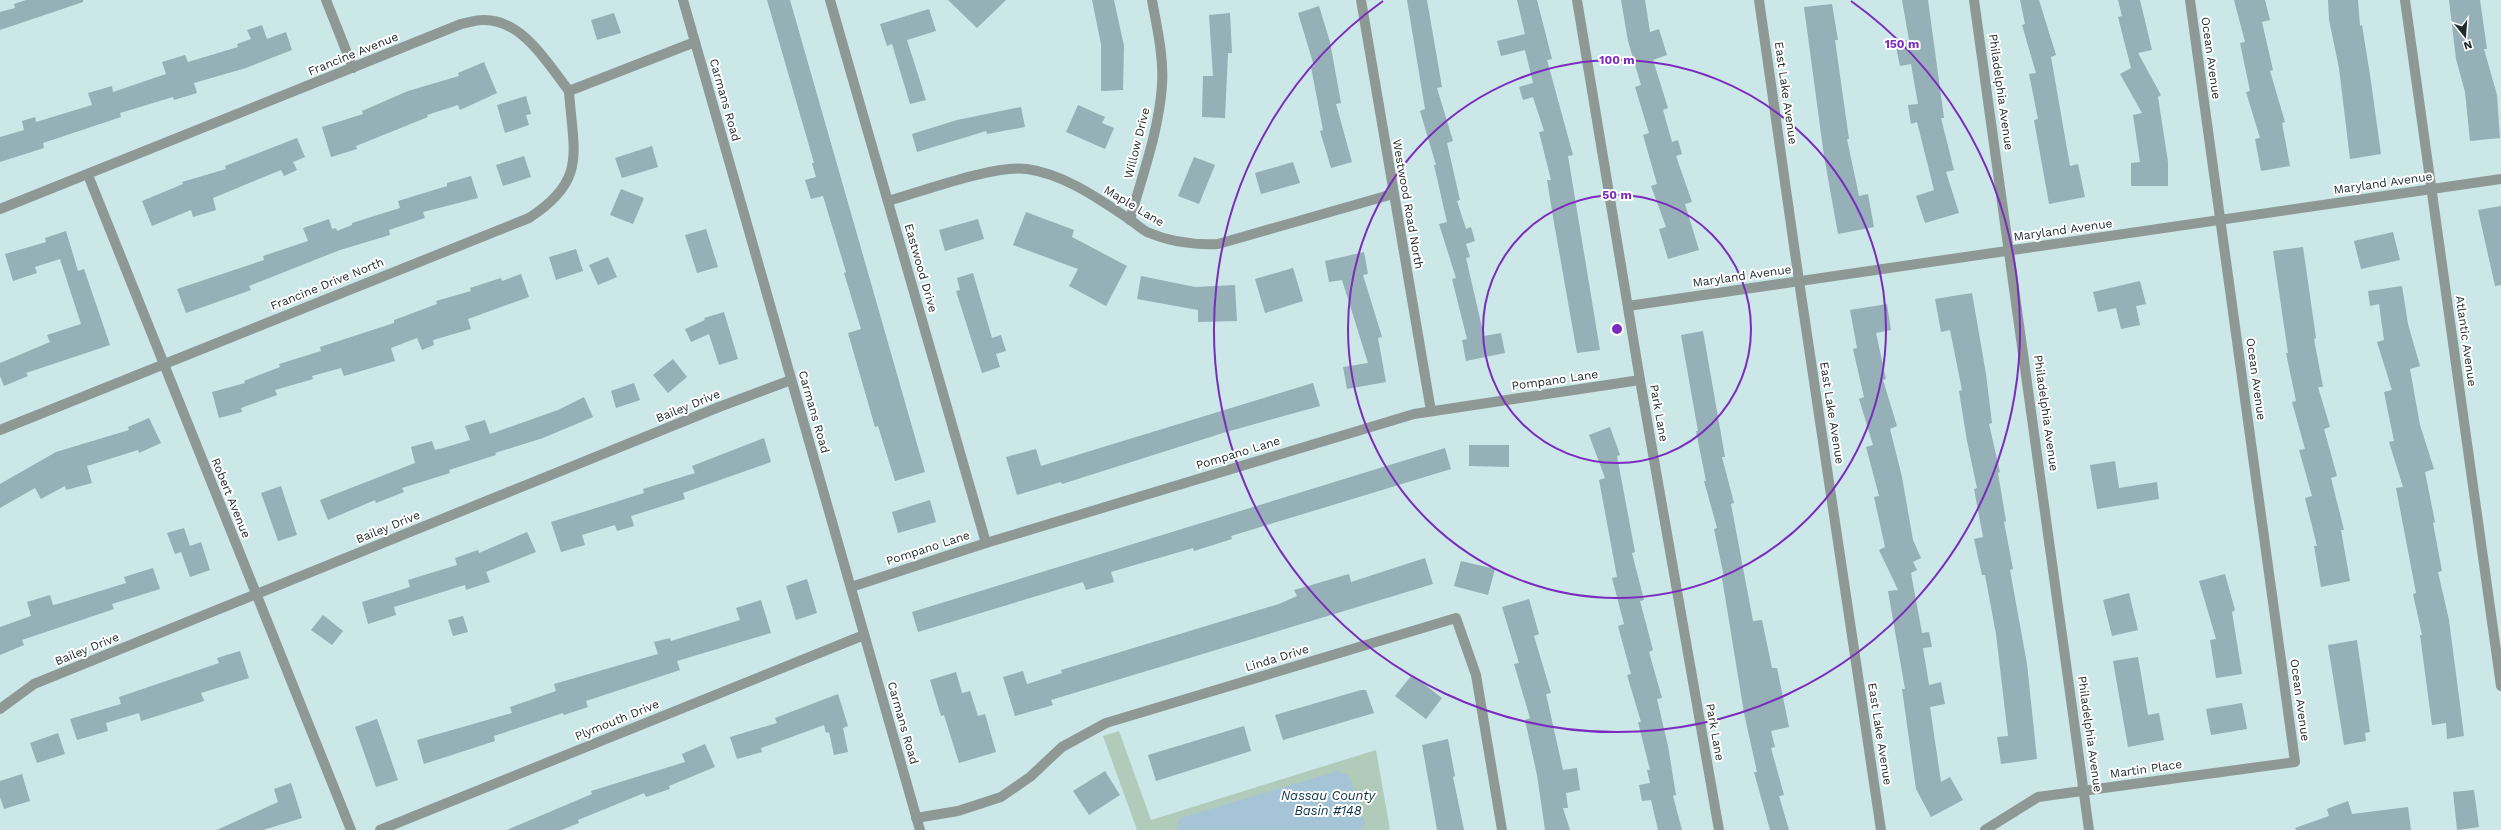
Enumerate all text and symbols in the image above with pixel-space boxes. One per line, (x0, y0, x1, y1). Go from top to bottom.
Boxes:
street label: Ocean Avenue (2198, 16, 2224, 100)
north arrow (2445, 16, 2485, 56)
street label: Francine Avenue (306, 29, 400, 78)
street label: Philadelphia Avenue (1986, 33, 2016, 151)
text: 150 m (1885, 37, 1919, 51)
text: N (2462, 38, 2474, 52)
street label: East Lake Avenue (1772, 41, 1800, 145)
text: 100 m (1599, 53, 1635, 67)
street label: Carmans Road (707, 57, 743, 143)
street label: Willow Drive (1121, 106, 1153, 180)
street label: Westwood Road North (1390, 138, 1426, 270)
street label: Maryland Avenue (2333, 169, 2433, 197)
street label: Maple Lane (1101, 183, 1167, 229)
text: 50 m (1602, 188, 1632, 202)
street label: Maryland Avenue (2013, 216, 2113, 244)
street label: Eastwood Drive (902, 222, 940, 314)
street label: Francine Drive North (268, 255, 386, 313)
street label: Maryland Avenue (1692, 262, 1792, 290)
street label: Atlantic Avenue (2453, 295, 2479, 387)
centre of rings (1610, 322, 1624, 336)
street label: Ocean Avenue (2243, 337, 2269, 421)
street label: Philadelphia Avenue (2031, 354, 2061, 472)
street label: East Lake Avenue (1817, 361, 1847, 465)
street label: Pompano Lane (1511, 367, 1599, 393)
street label: Carmans Road (796, 369, 832, 455)
street label: Park Lane (1647, 383, 1671, 443)
street label: Bailey Drive (654, 387, 722, 425)
street label: Pompano Lane (1194, 434, 1282, 472)
street label: Robert Avenue (209, 456, 253, 540)
street label: Bailey Drive (354, 508, 422, 546)
street label: Pompano Lane (884, 528, 972, 568)
street label: Bailey Drive (53, 630, 121, 668)
street label: Linda Drive (1243, 642, 1311, 674)
street label: Ocean Avenue (2287, 658, 2313, 742)
street label: Philadelphia Avenue (2075, 675, 2105, 793)
street label: Carmans Road (885, 680, 921, 766)
street label: East Lake Avenue (1865, 682, 1895, 786)
street label: Plymouth Drive (573, 697, 661, 743)
street label: Park Lane (1703, 702, 1727, 762)
street label: Martin Place (2109, 757, 2183, 781)
water label: Nassau County Basin #148 (1281, 788, 1377, 818)

